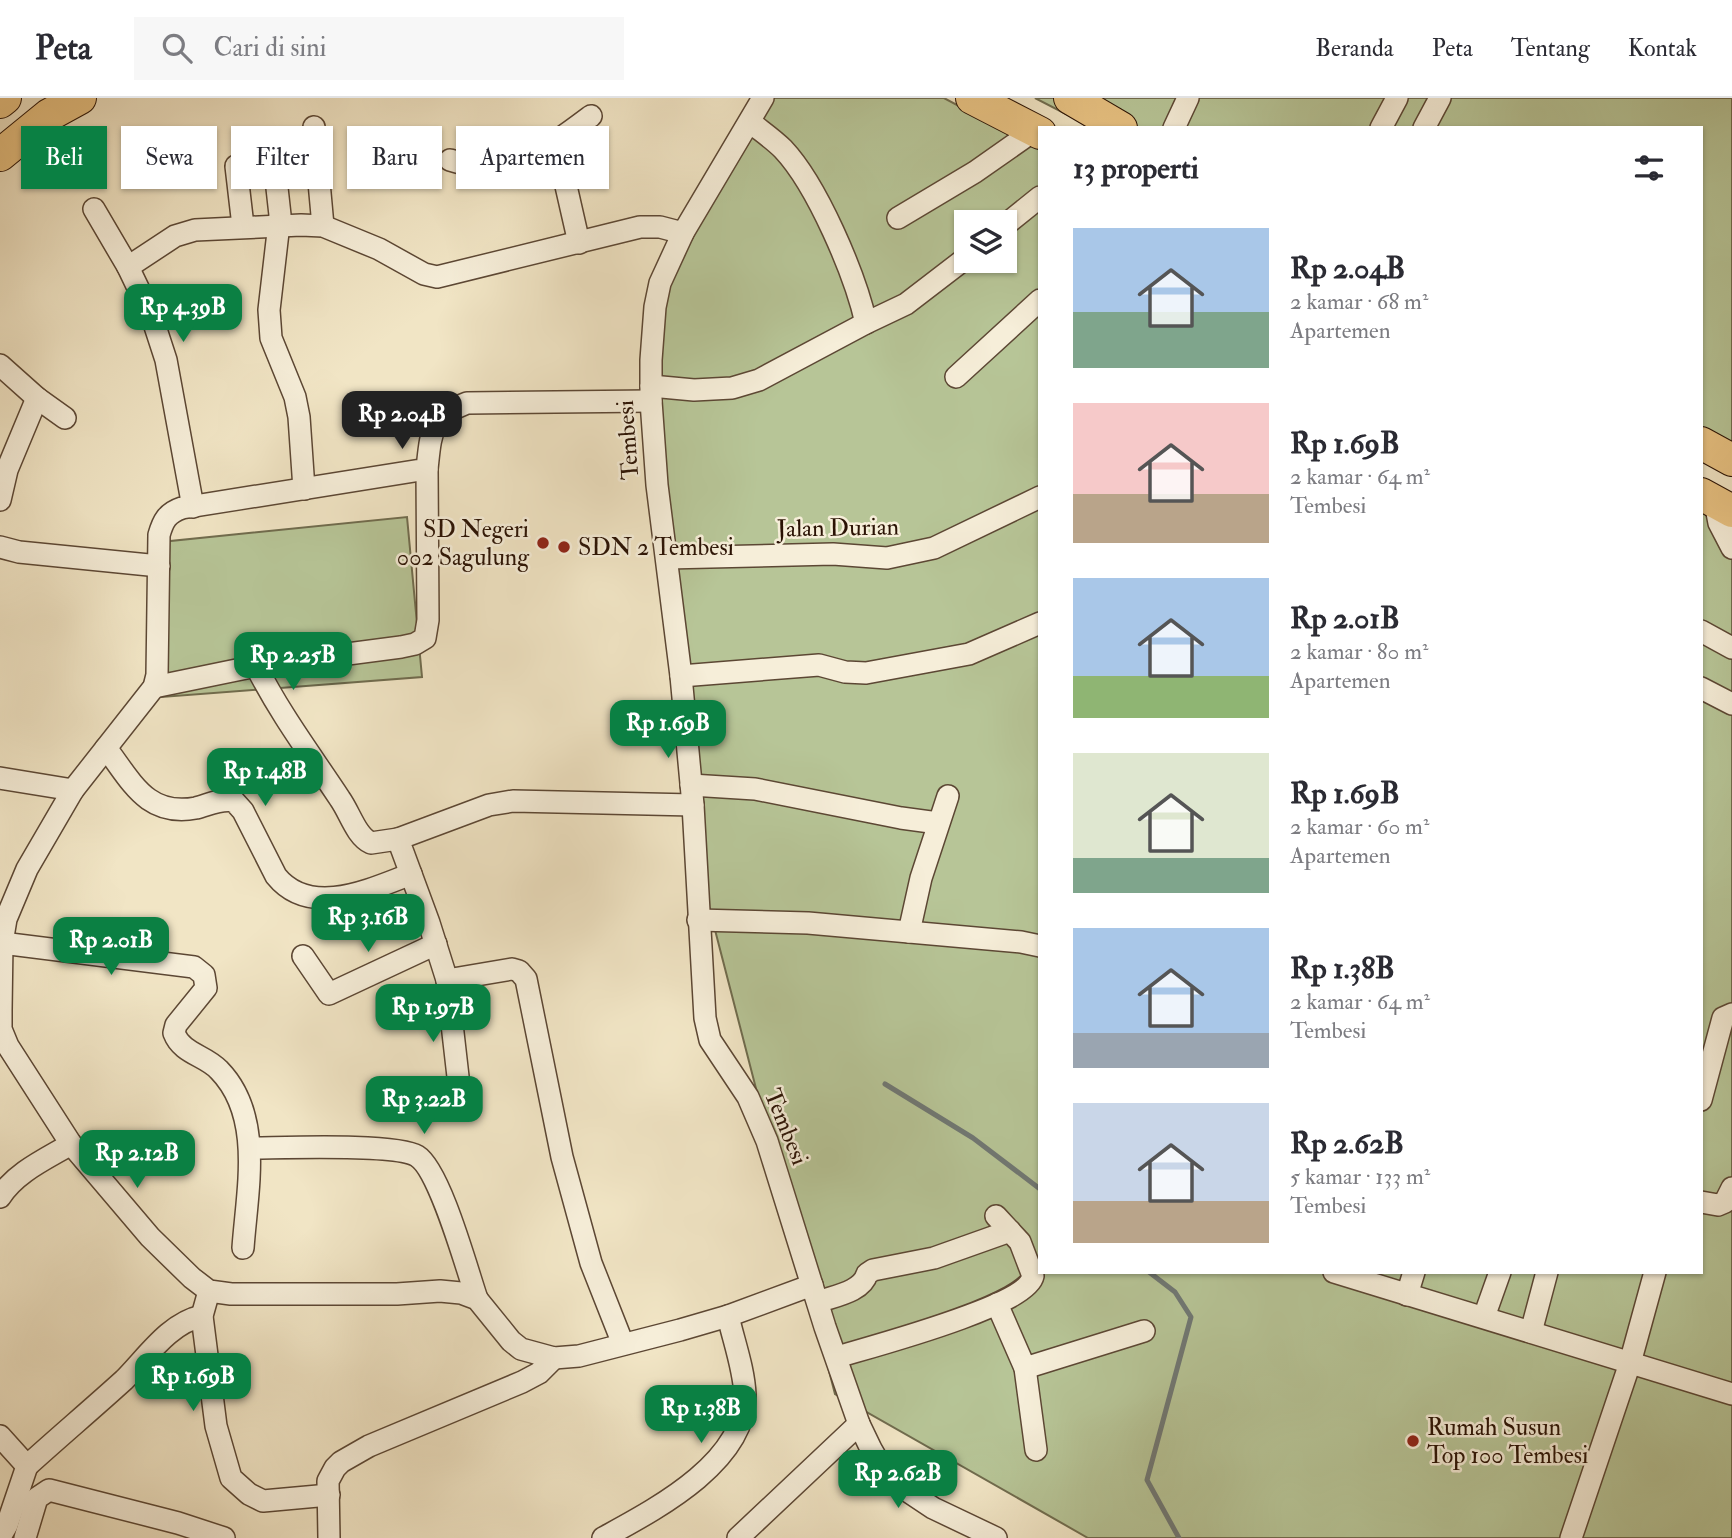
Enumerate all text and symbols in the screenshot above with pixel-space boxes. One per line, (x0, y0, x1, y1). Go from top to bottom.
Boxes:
search box (134, 17, 624, 80)
text: Peta (35, 28, 92, 69)
icon: search (158, 29, 196, 67)
text: Cari di sini (214, 32, 327, 64)
text: Beranda (1315, 33, 1394, 64)
text: Peta (1432, 33, 1473, 64)
text: Tentang (1511, 33, 1590, 64)
text: Kontak (1628, 33, 1697, 64)
chip: Beli (21, 126, 107, 189)
chip: Sewa (121, 126, 217, 189)
chip: Filter (231, 126, 333, 189)
chip: Baru (347, 126, 442, 189)
chip: Apartemen (456, 126, 609, 189)
icon: filters (1630, 149, 1668, 187)
text: 13 properti (1073, 150, 1199, 187)
map controls (954, 210, 1017, 273)
button: layers (954, 210, 1017, 273)
text: Rp 2.04B (1290, 250, 1405, 287)
icon: home (1129, 256, 1213, 340)
pin: Rp 4.39B (111, 285, 255, 344)
text: 2 kamar · 68 m² (1290, 287, 1428, 316)
text: Rp 4.39B (140, 292, 226, 321)
text: Apartemen (1290, 316, 1391, 345)
pin: Rp 2.04B (330, 392, 474, 451)
text: Rp 2.04B (358, 399, 446, 428)
street label: Tembesi (610, 399, 646, 481)
text: Rp 1.69B (1290, 425, 1400, 462)
icon: home (1129, 431, 1213, 515)
text: 2 kamar · 64 m² (1290, 462, 1430, 491)
text: Tembesi (1290, 491, 1366, 520)
street label: Jalan Durian (776, 511, 899, 545)
place label: SD Negeri 002 Sagulung (397, 514, 530, 573)
place label: SDN 2 Tembesi (578, 532, 734, 563)
marker: SD Negeri 002 Sagulung (535, 535, 551, 551)
marker: SDN 2 Tembesi (556, 539, 572, 555)
text: Rp 2.01B (1290, 600, 1400, 637)
icon: home (1129, 606, 1213, 690)
pin: Rp 2.25B (221, 632, 365, 692)
text: 2 kamar · 80 m² (1290, 637, 1429, 666)
text: Rp 2.25B (250, 640, 336, 669)
text: Apartemen (1290, 666, 1391, 695)
pin: Rp 1.69B (596, 700, 740, 760)
text: Rp 1.69B (626, 708, 710, 737)
pin: Rp 1.48B (193, 748, 337, 808)
text: Rp 1.48B (223, 756, 307, 785)
text: Rp 1.69B (1290, 775, 1400, 812)
icon: home (1129, 781, 1213, 865)
text: 2 kamar · 60 m² (1290, 812, 1429, 841)
text: Apartemen (1290, 841, 1391, 870)
pin: Rp 3.16B (296, 894, 440, 954)
text: Rp 3.16B (328, 902, 409, 931)
pin: Rp 2.01B (39, 918, 183, 977)
text: Rp 2.01B (69, 925, 153, 954)
text: Rp 1.38B (1290, 950, 1395, 987)
icon: home (1129, 956, 1213, 1040)
pin: Rp 1.97B (361, 984, 505, 1044)
text: 2 kamar · 64 m² (1290, 987, 1430, 1016)
text: Rp 1.97B (391, 992, 475, 1021)
text: Tembesi (1290, 1016, 1366, 1045)
pin: Rp 3.22B (352, 1076, 496, 1136)
text: Rp 3.22B (382, 1084, 466, 1113)
street label: Tembesi (757, 1084, 815, 1170)
text: Rp 2.62B (1290, 1125, 1404, 1162)
pin: Rp 2.12B (65, 1130, 209, 1190)
icon: home (1129, 1131, 1213, 1215)
text: Rp 2.12B (95, 1138, 179, 1167)
text: 5 kamar · 133 m² (1290, 1162, 1430, 1191)
text: Tembesi (1290, 1191, 1366, 1220)
pin: Rp 1.69B (121, 1354, 265, 1413)
text: Rp 1.69B (151, 1361, 235, 1390)
pin: Rp 1.38B (629, 1386, 773, 1445)
text: Rp 1.38B (661, 1393, 741, 1422)
place label: Rumah Susun Top 100 Tembesi (1427, 1412, 1588, 1471)
marker: Rumah Susun Top 100 Tembesi (1405, 1433, 1421, 1449)
pin: Rp 2.62B (826, 1450, 970, 1510)
text: Rp 2.62B (854, 1458, 942, 1487)

